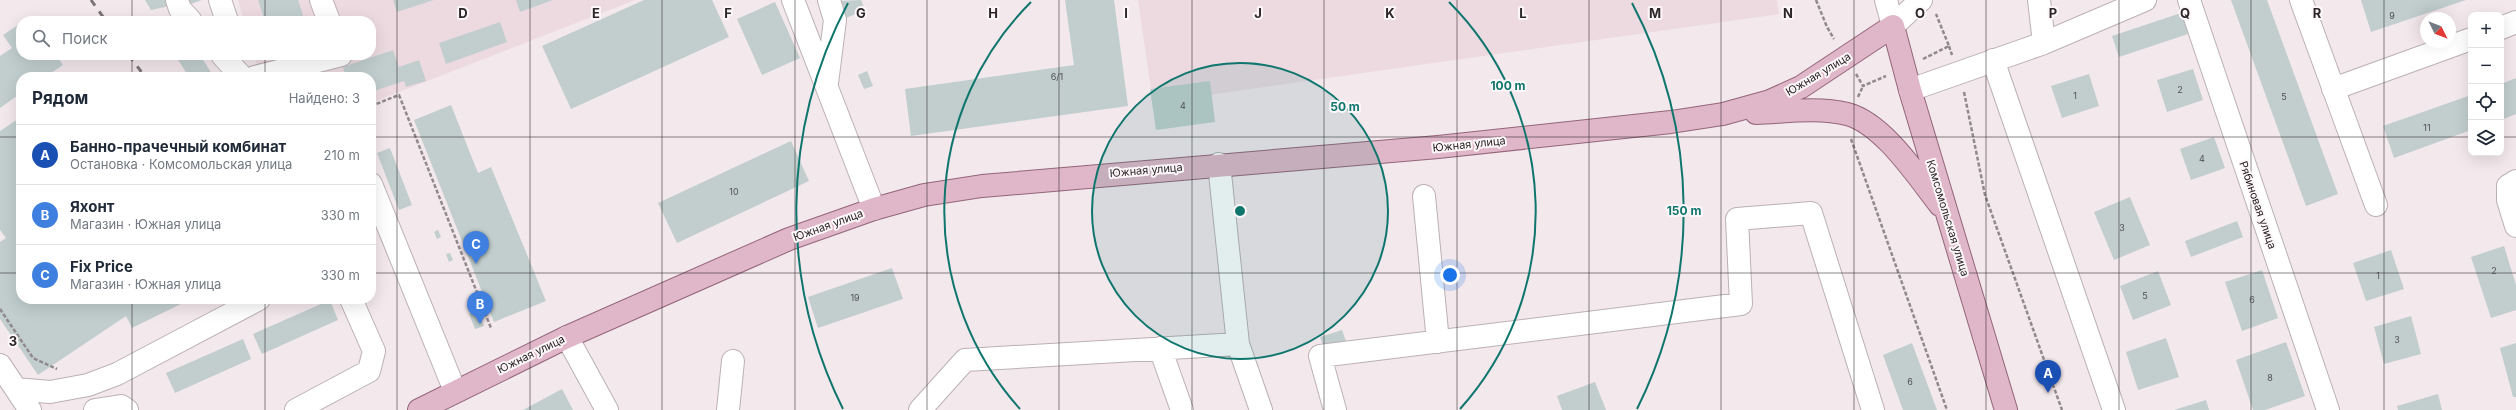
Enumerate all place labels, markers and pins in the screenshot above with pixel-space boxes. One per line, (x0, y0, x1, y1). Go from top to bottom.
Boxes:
centre of rings (1233, 204, 1247, 218)
pin: C (463, 231, 489, 264)
pin: B (467, 291, 493, 324)
pin: A (2035, 360, 2061, 393)

